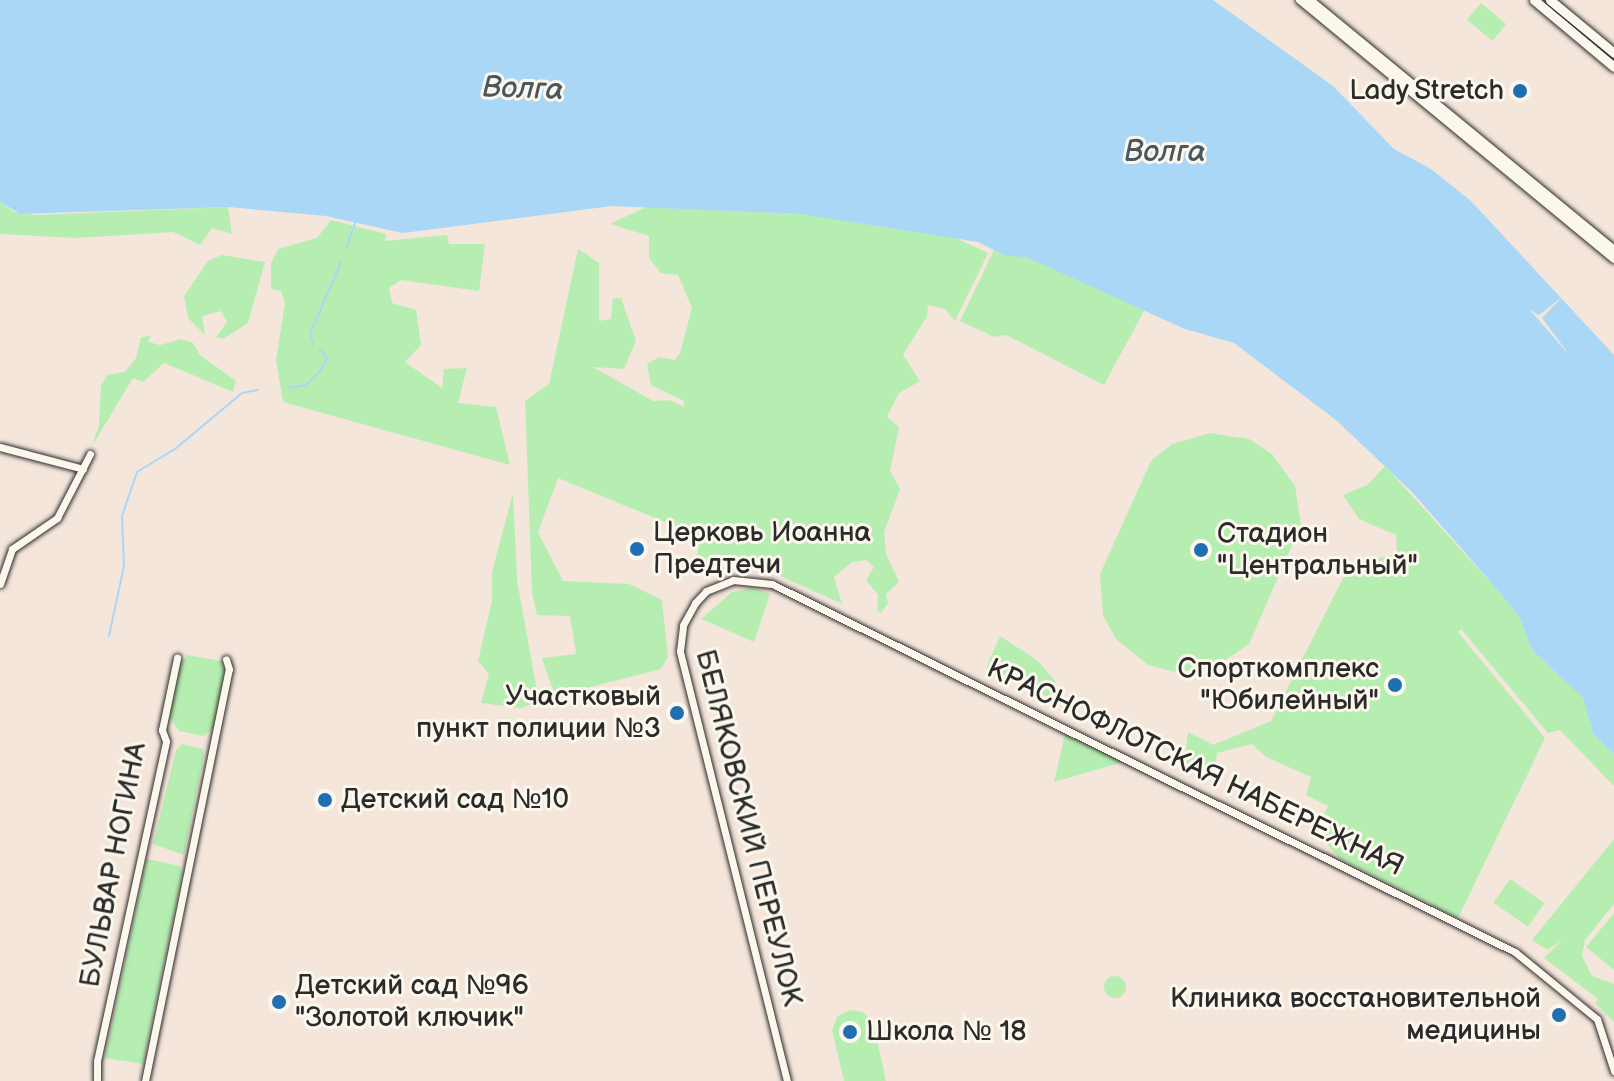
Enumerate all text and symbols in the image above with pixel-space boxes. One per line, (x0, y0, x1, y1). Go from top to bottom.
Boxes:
water label: Волга (482, 70, 564, 108)
place label: Lady Stretch (1347, 74, 1504, 108)
marker: Lady Stretch (1511, 82, 1529, 100)
water label: Волга (1124, 134, 1206, 170)
place label: Церковь Иоанна Предтечи (653, 516, 871, 582)
place label: Стадион "Центральный" (1217, 517, 1418, 583)
marker: Церковь Иоанна Предтечи (628, 540, 646, 558)
marker: Стадион "Центральный" (1192, 541, 1210, 559)
street label: БЕЛЯКОВСКИЙ ПЕРЕУЛОК (687, 646, 809, 1010)
street label: КРАСНОФЛОТСКАЯ НАБЕРЕЖНАЯ (981, 652, 1409, 884)
place label: Спорткомплекс "Юбилейный" (1178, 652, 1379, 718)
marker: Спорткомплекс "Юбилейный" (1386, 676, 1404, 694)
place label: Участковый пункт полиции №3 (416, 680, 661, 746)
marker: Участковый пункт полиции №3 (668, 704, 686, 722)
street label: БУЛЬВАР НОГИНА (74, 740, 154, 990)
place label: Детский сад №10 (341, 783, 569, 817)
marker: Детский сад №10 (316, 791, 334, 809)
place label: Детский сад №96 "Золотой ключик" (295, 969, 529, 1035)
place label: Клиника восстановительной медицины (1170, 982, 1541, 1048)
marker: Детский сад №96 "Золотой ключик" (270, 993, 288, 1011)
marker: Клиника восстановительной медицины (1548, 1004, 1570, 1026)
place label: Школа № 18 (866, 1015, 1027, 1049)
marker: Школа № 18 (841, 1023, 859, 1041)

